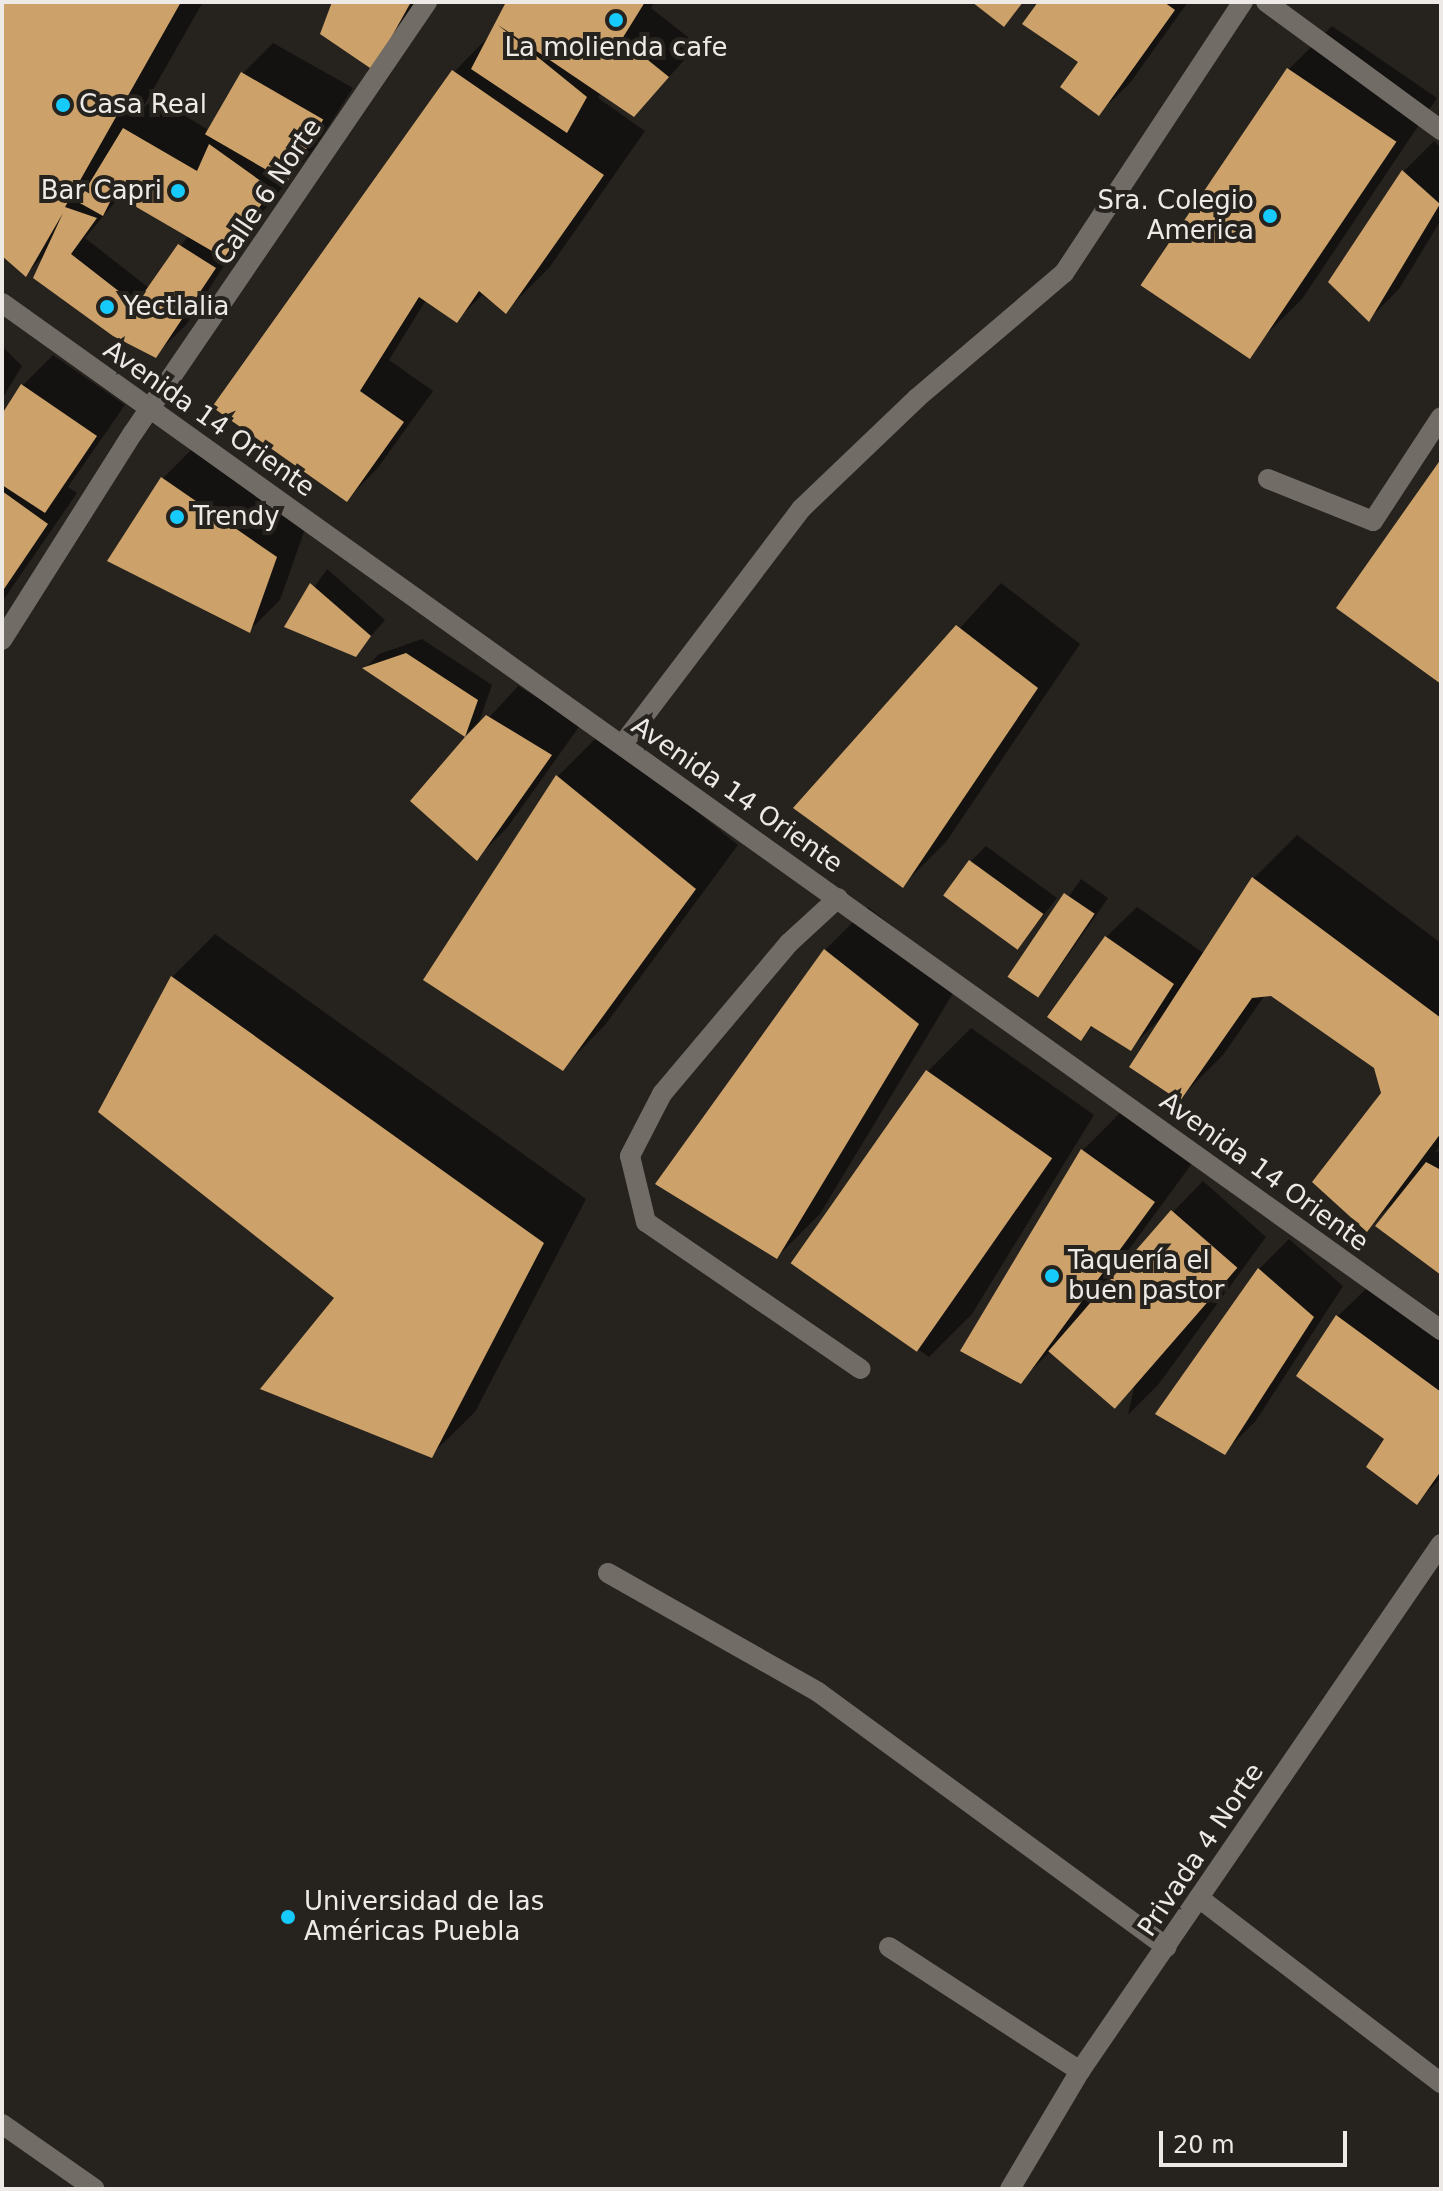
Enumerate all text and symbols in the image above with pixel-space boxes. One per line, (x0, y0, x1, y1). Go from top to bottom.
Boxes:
marker: La molienda cafe (607, 11, 625, 29)
place label: La molienda cafe (505, 32, 727, 64)
place label: Casa Real (79, 89, 207, 121)
marker: Casa Real (54, 96, 72, 114)
street label: Calle 6 Norte (208, 113, 328, 271)
place label: Bar Capri (41, 175, 162, 207)
marker: Bar Capri (169, 182, 187, 200)
place label: Sra. Colegio America (1097, 185, 1254, 246)
marker: Sra. Colegio America (1261, 207, 1279, 225)
place label: Yectlalia (123, 291, 229, 323)
marker: Yectlalia (98, 298, 116, 316)
street label: Avenida 14 Oriente (97, 334, 321, 504)
place label: Trendy (193, 501, 280, 533)
marker: Trendy (168, 508, 186, 526)
street label: Avenida 14 Oriente (625, 710, 849, 880)
street label: Avenida 14 Oriente (1154, 1086, 1374, 1258)
place label: Taquería el buen pastor (1068, 1245, 1224, 1306)
marker: Taquería el buen pastor (1043, 1267, 1061, 1285)
street label: Privada 4 Norte (1132, 1757, 1270, 1943)
place label: Universidad de las Américas Puebla (304, 1886, 544, 1948)
marker: Universidad de las Américas Puebla (279, 1908, 297, 1926)
scale bar (1163, 2115, 1351, 2165)
text: 20 m (1173, 2131, 1235, 2159)

